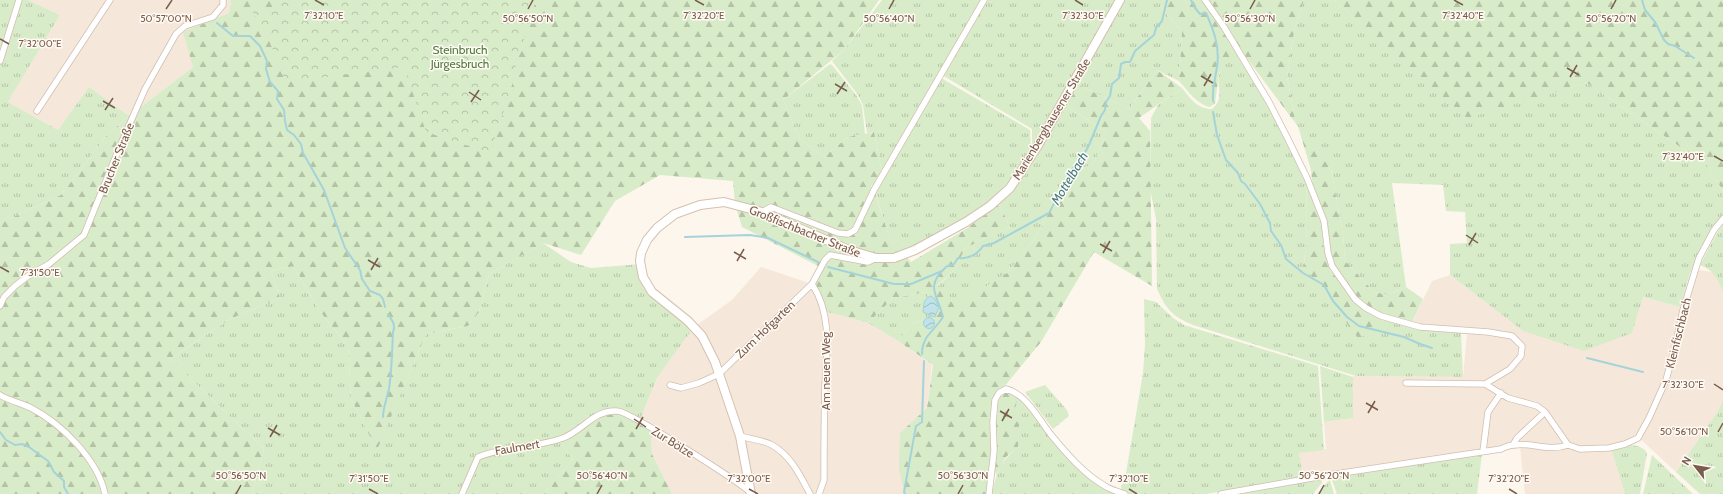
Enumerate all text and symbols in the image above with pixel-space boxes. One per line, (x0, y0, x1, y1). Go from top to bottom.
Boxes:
text: 7°32'10"E (304, 9, 344, 22)
text: 7°32'20"E (683, 9, 725, 22)
text: 7°32'30"E (1062, 9, 1104, 22)
text: 7°32'40"E (1442, 9, 1484, 22)
text: 50°57'00"N (140, 12, 192, 25)
text: 50°56'50"N (503, 12, 553, 25)
text: 50°56'40"N (864, 12, 914, 25)
text: 50°56'30"N (1225, 12, 1275, 25)
text: 50°56'20"N (1586, 12, 1636, 25)
text: 7°32'00"E (18, 37, 62, 50)
park label: Steinbruch Jürgesbruch (430, 42, 489, 71)
street label: Marienberghausener Straße (1009, 55, 1093, 183)
street label: Brucher Straße (95, 120, 137, 196)
water label: Mottelbach (1046, 149, 1091, 208)
text: 7°32'40"E (1662, 150, 1704, 163)
street label: Großfischbacher Straße (747, 202, 863, 260)
text: 7°31'50"E (20, 266, 60, 279)
street label: Kleinfischbach (1662, 296, 1694, 370)
street label: Zum Hofgarten (732, 297, 798, 361)
street label: Am neuen Weg (818, 331, 833, 410)
text: 7°32'30"E (1662, 378, 1704, 391)
street label: Zur Bölze (649, 423, 697, 461)
text: 50°56'10"N (1660, 425, 1708, 438)
street label: Faulmert (494, 436, 540, 458)
north arrow (1675, 446, 1715, 486)
text: N (1678, 454, 1694, 468)
text: 50°56'50"N (216, 469, 266, 482)
text: 50°56'40"N (577, 469, 627, 482)
text: 50°56'30"N (938, 469, 988, 482)
text: 50°56'20"N (1299, 469, 1349, 482)
text: 7°31'50"E (349, 472, 389, 485)
text: 7°32'00"E (727, 472, 771, 485)
text: 7°32'10"E (1109, 472, 1149, 485)
text: 7°32'20"E (1488, 472, 1530, 485)

